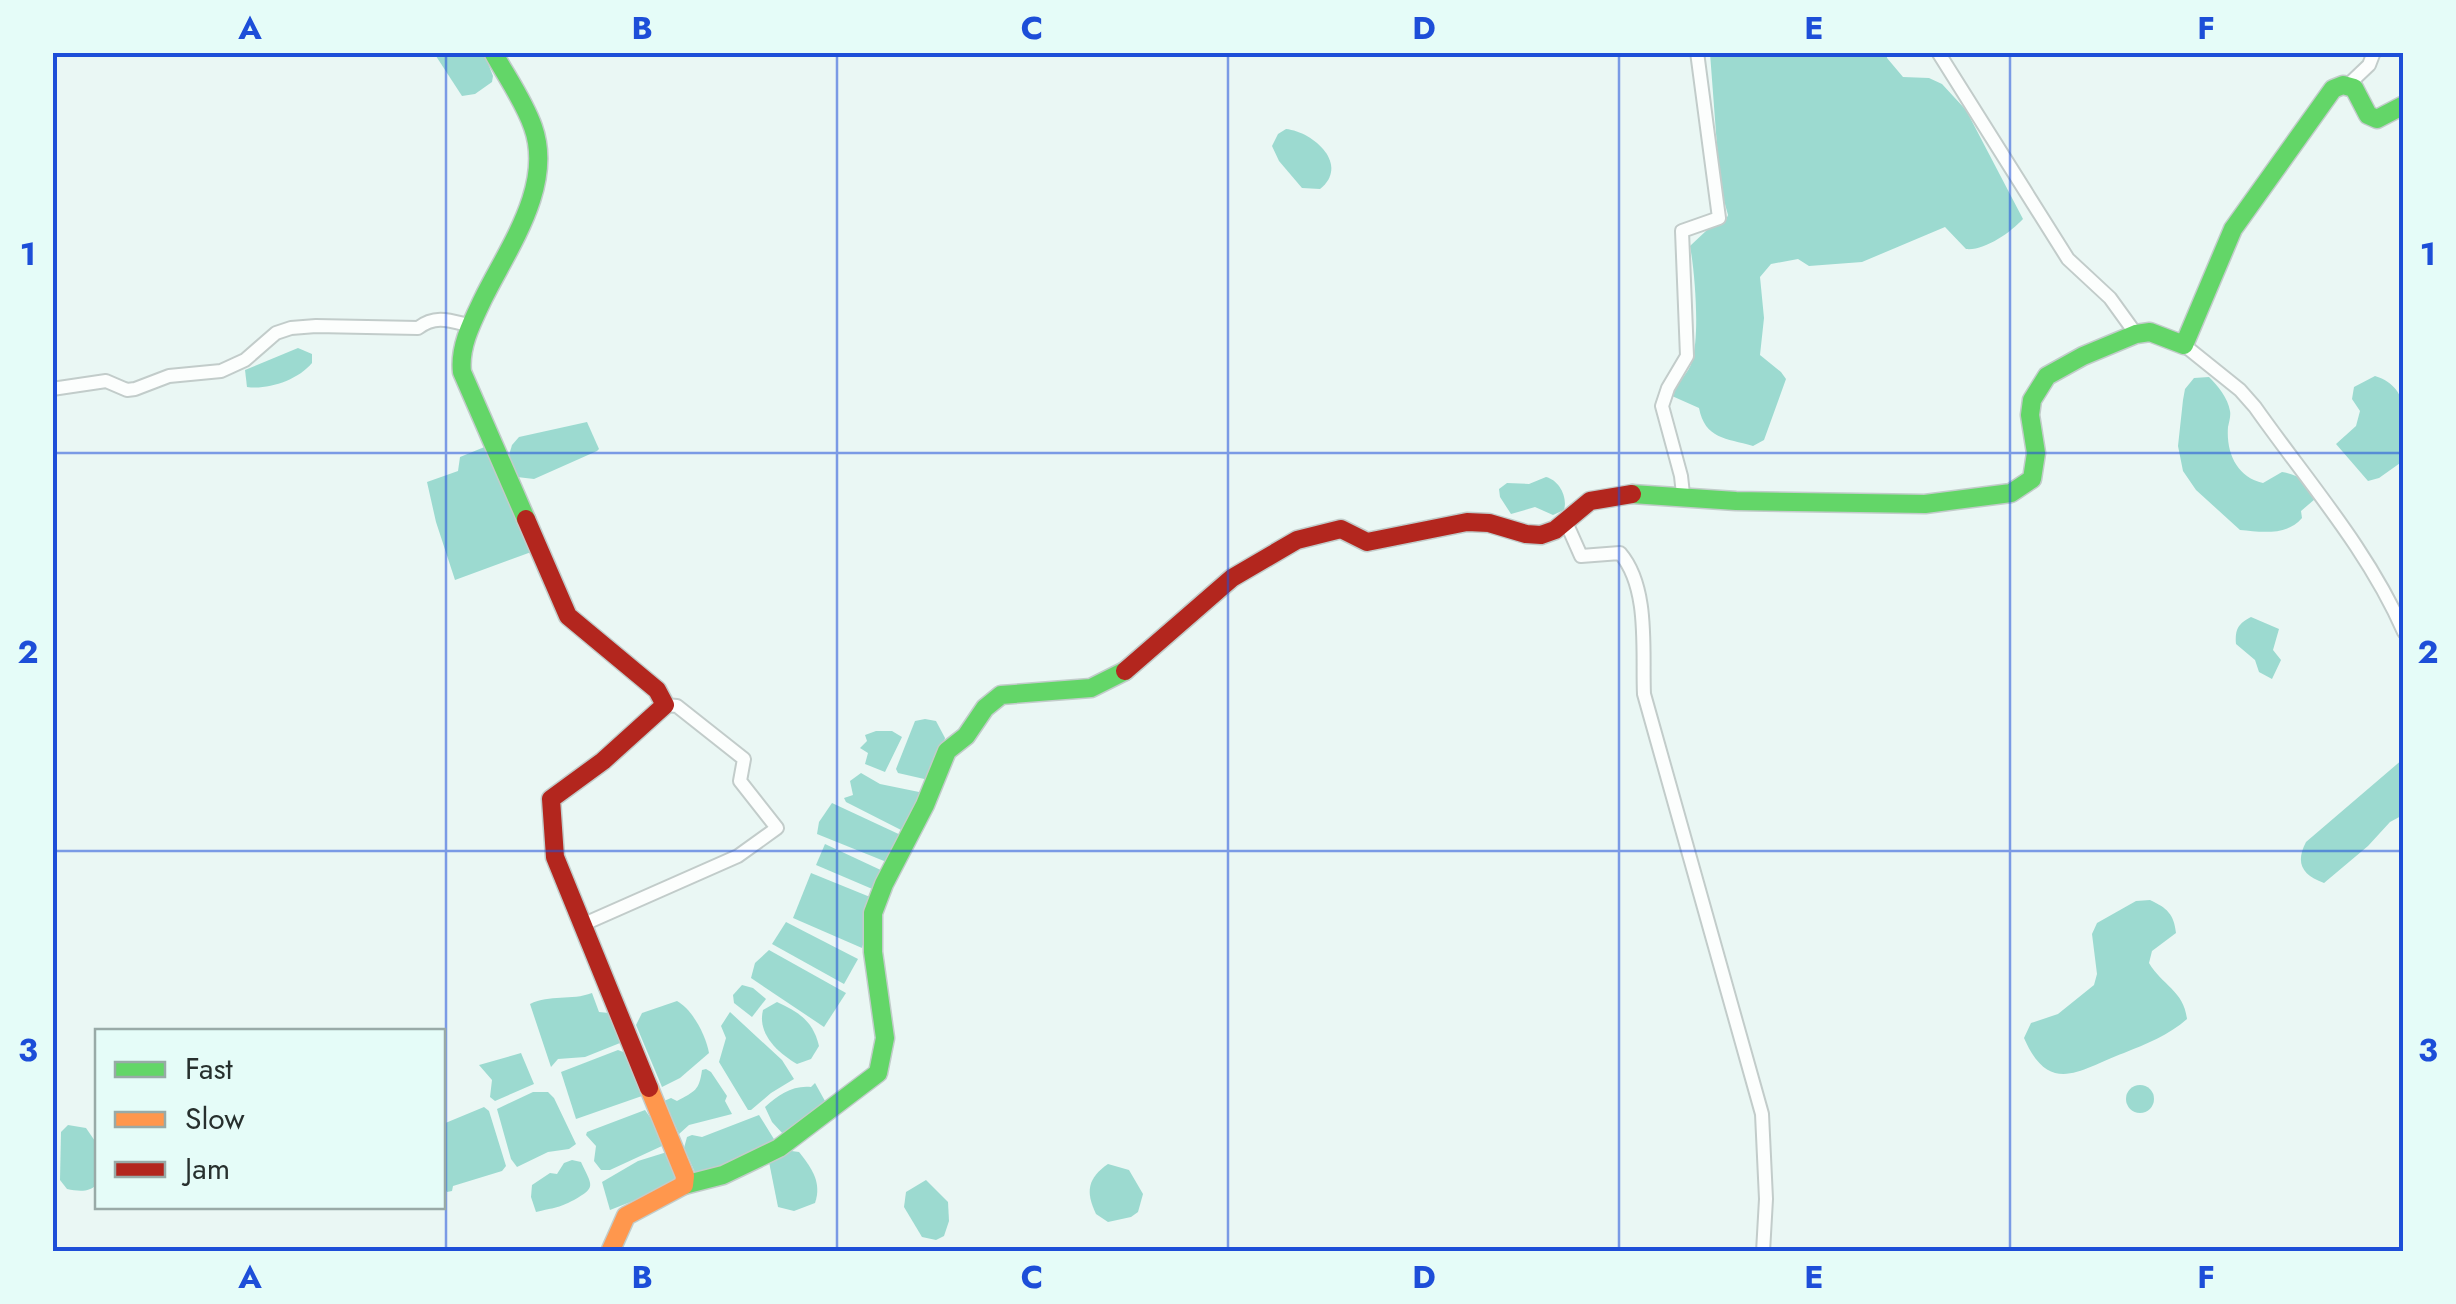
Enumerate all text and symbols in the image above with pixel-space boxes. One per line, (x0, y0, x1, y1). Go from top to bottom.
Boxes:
text: A (237, 5, 262, 51)
text: B (631, 5, 653, 51)
text: C (1021, 5, 1043, 51)
text: D (1412, 5, 1436, 51)
text: E (1804, 5, 1824, 51)
text: F (2197, 5, 2215, 51)
text: 1 (20, 231, 36, 277)
text: 1 (2420, 231, 2436, 277)
text: 2 (18, 629, 39, 675)
text: 2 (2418, 629, 2439, 675)
text: 3 (18, 1027, 38, 1073)
text: 3 (2418, 1027, 2438, 1073)
legend (95, 1029, 445, 1209)
text: Fast (185, 1047, 234, 1090)
text: Slow (185, 1097, 245, 1140)
text: Jam (181, 1147, 230, 1190)
text: A (237, 1254, 262, 1300)
text: B (631, 1254, 653, 1300)
text: C (1021, 1254, 1043, 1300)
text: D (1412, 1254, 1436, 1300)
text: E (1804, 1254, 1824, 1300)
text: F (2197, 1254, 2215, 1300)

